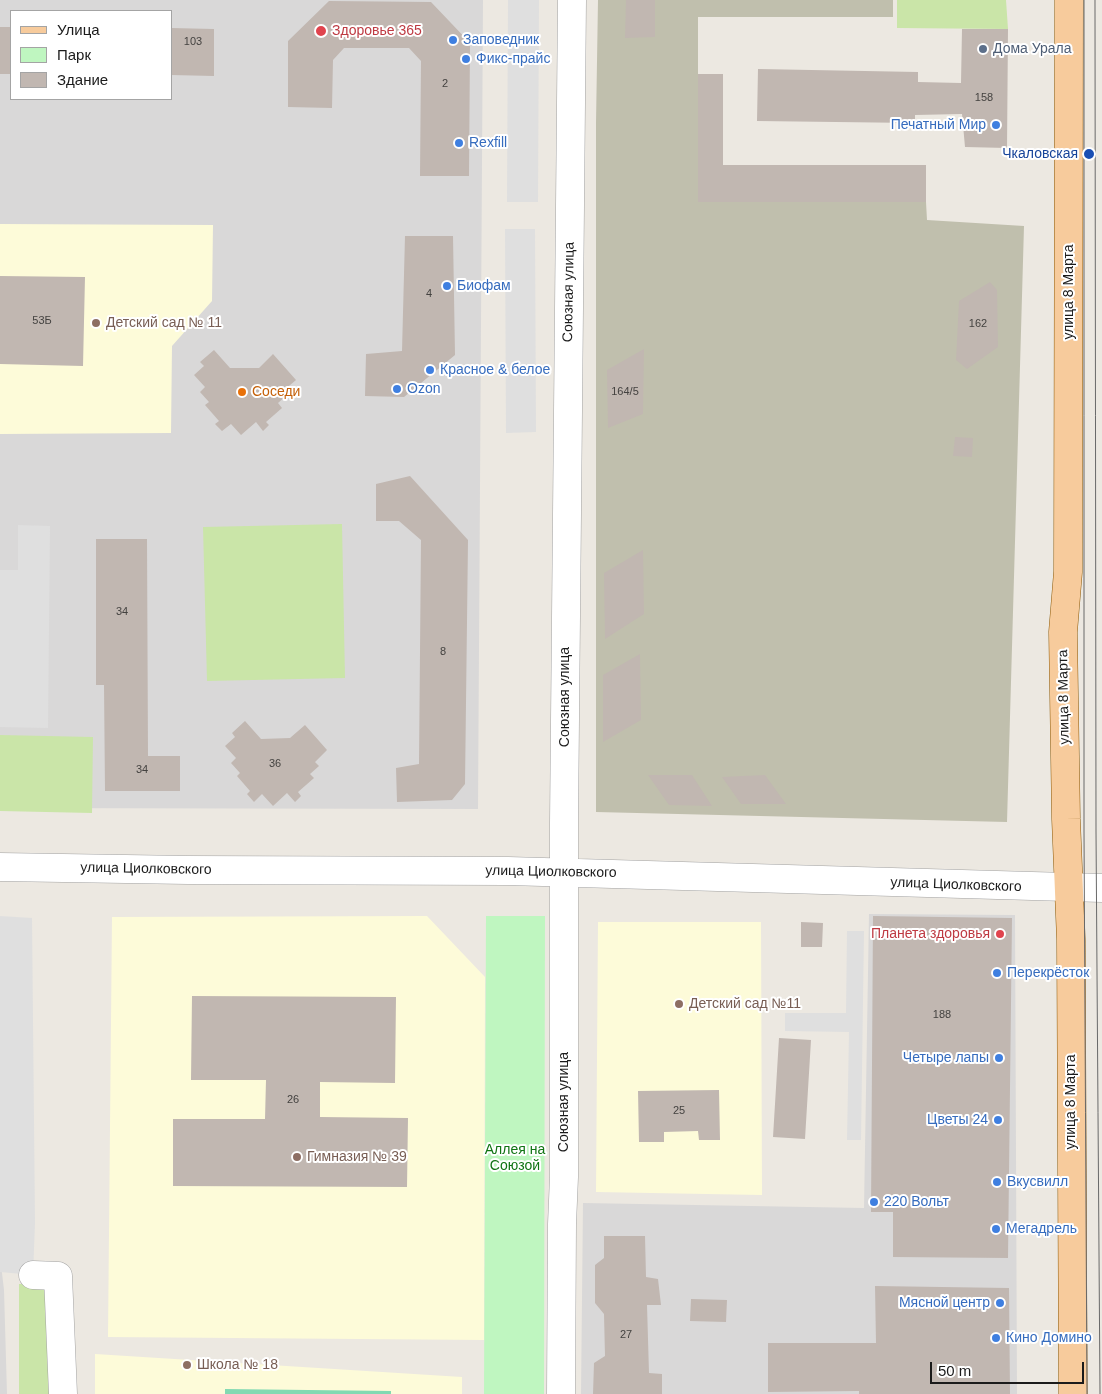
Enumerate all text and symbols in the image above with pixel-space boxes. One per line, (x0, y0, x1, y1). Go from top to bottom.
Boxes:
legend (10, 10, 172, 100)
text: Улица (57, 21, 100, 38)
place label: Здоровье 365 (332, 23, 422, 39)
marker: Здоровье 365 (314, 24, 328, 38)
place label: Заповедник (463, 32, 539, 48)
marker: Заповедник (447, 34, 459, 46)
house number: 103 (184, 35, 202, 49)
place label: Дома Урала (993, 41, 1072, 57)
marker: Дома Урала (977, 43, 989, 55)
text: Парк (57, 46, 91, 63)
place label: Фикс-прайс (476, 51, 550, 67)
marker: Фикс-прайс (460, 53, 472, 65)
text: Здание (57, 71, 108, 88)
house number: 2 (442, 77, 448, 91)
house number: 158 (975, 91, 993, 105)
place label: Печатный Мир (891, 117, 986, 133)
marker: Печатный Мир (990, 119, 1002, 131)
place label: Rexfill (469, 135, 507, 151)
marker: Rexfill (453, 137, 465, 149)
place label: Чкаловская (1002, 146, 1078, 162)
marker: Чкаловская (1082, 147, 1096, 161)
street label: Союзная улица (560, 242, 578, 342)
street label: улица 8 Марта (1061, 244, 1077, 340)
place label: Биофам (457, 278, 511, 294)
marker: Биофам (441, 280, 453, 292)
house number: 4 (426, 287, 432, 301)
house number: 53Б (32, 314, 52, 328)
place label: Детский сад № 11 (106, 315, 222, 331)
marker: Детский сад № 11 (90, 317, 102, 329)
house number: 162 (969, 317, 987, 331)
place label: Красное & белое (440, 362, 550, 378)
marker: Красное & белое (424, 364, 436, 376)
place label: Ozon (407, 381, 440, 397)
marker: Ozon (391, 383, 403, 395)
place label: Соседи (252, 384, 300, 400)
house number: 164/5 (611, 385, 639, 399)
marker: Соседи (236, 386, 248, 398)
house number: 34 (116, 605, 128, 619)
house number: 8 (440, 645, 446, 659)
street label: Союзная улица (557, 647, 573, 747)
street label: улица 8 Марта (1055, 649, 1073, 745)
house number: 36 (269, 757, 281, 771)
house number: 34 (136, 763, 148, 777)
street label: улица Циолковского (80, 859, 212, 879)
street label: улица Циолковского (485, 862, 617, 882)
street label: улица Циолковского (890, 874, 1022, 896)
place label: Планета здоровья (871, 926, 990, 942)
marker: Планета здоровья (994, 928, 1006, 940)
place label: Перекрёсток (1007, 965, 1089, 981)
marker: Перекрёсток (991, 967, 1003, 979)
place label: Детский сад №11 (689, 996, 801, 1012)
marker: Детский сад №11 (673, 998, 685, 1010)
house number: 188 (933, 1008, 951, 1022)
place label: Четыре лапы (903, 1050, 989, 1066)
street label: Союзная улица (556, 1052, 572, 1152)
marker: Четыре лапы (993, 1052, 1005, 1064)
street label: улица 8 Марта (1063, 1054, 1079, 1150)
house number: 26 (287, 1093, 299, 1107)
house number: 25 (673, 1104, 685, 1118)
place label: Цветы 24 (927, 1112, 988, 1128)
marker: Цветы 24 (992, 1114, 1004, 1126)
park label: Аллея на Союзой (485, 1142, 545, 1174)
place label: Гимназия № 39 (307, 1149, 407, 1165)
marker: Гимназия № 39 (291, 1151, 303, 1163)
place label: Вкусвилл (1007, 1174, 1068, 1190)
marker: Вкусвилл (991, 1176, 1003, 1188)
place label: 220 Вольт (884, 1194, 949, 1210)
marker: 220 Вольт (868, 1196, 880, 1208)
place label: Мегадрель (1006, 1221, 1077, 1237)
marker: Мегадрель (990, 1223, 1002, 1235)
place label: Мясной центр (899, 1295, 990, 1311)
marker: Мясной центр (994, 1297, 1006, 1309)
house number: 27 (620, 1328, 632, 1342)
place label: Кино Домино (1006, 1330, 1092, 1346)
marker: Кино Домино (990, 1332, 1002, 1344)
scale bar (932, 1352, 1086, 1384)
place label: Школа № 18 (197, 1357, 278, 1373)
marker: Школа № 18 (181, 1359, 193, 1371)
text: 50 m (938, 1362, 971, 1379)

